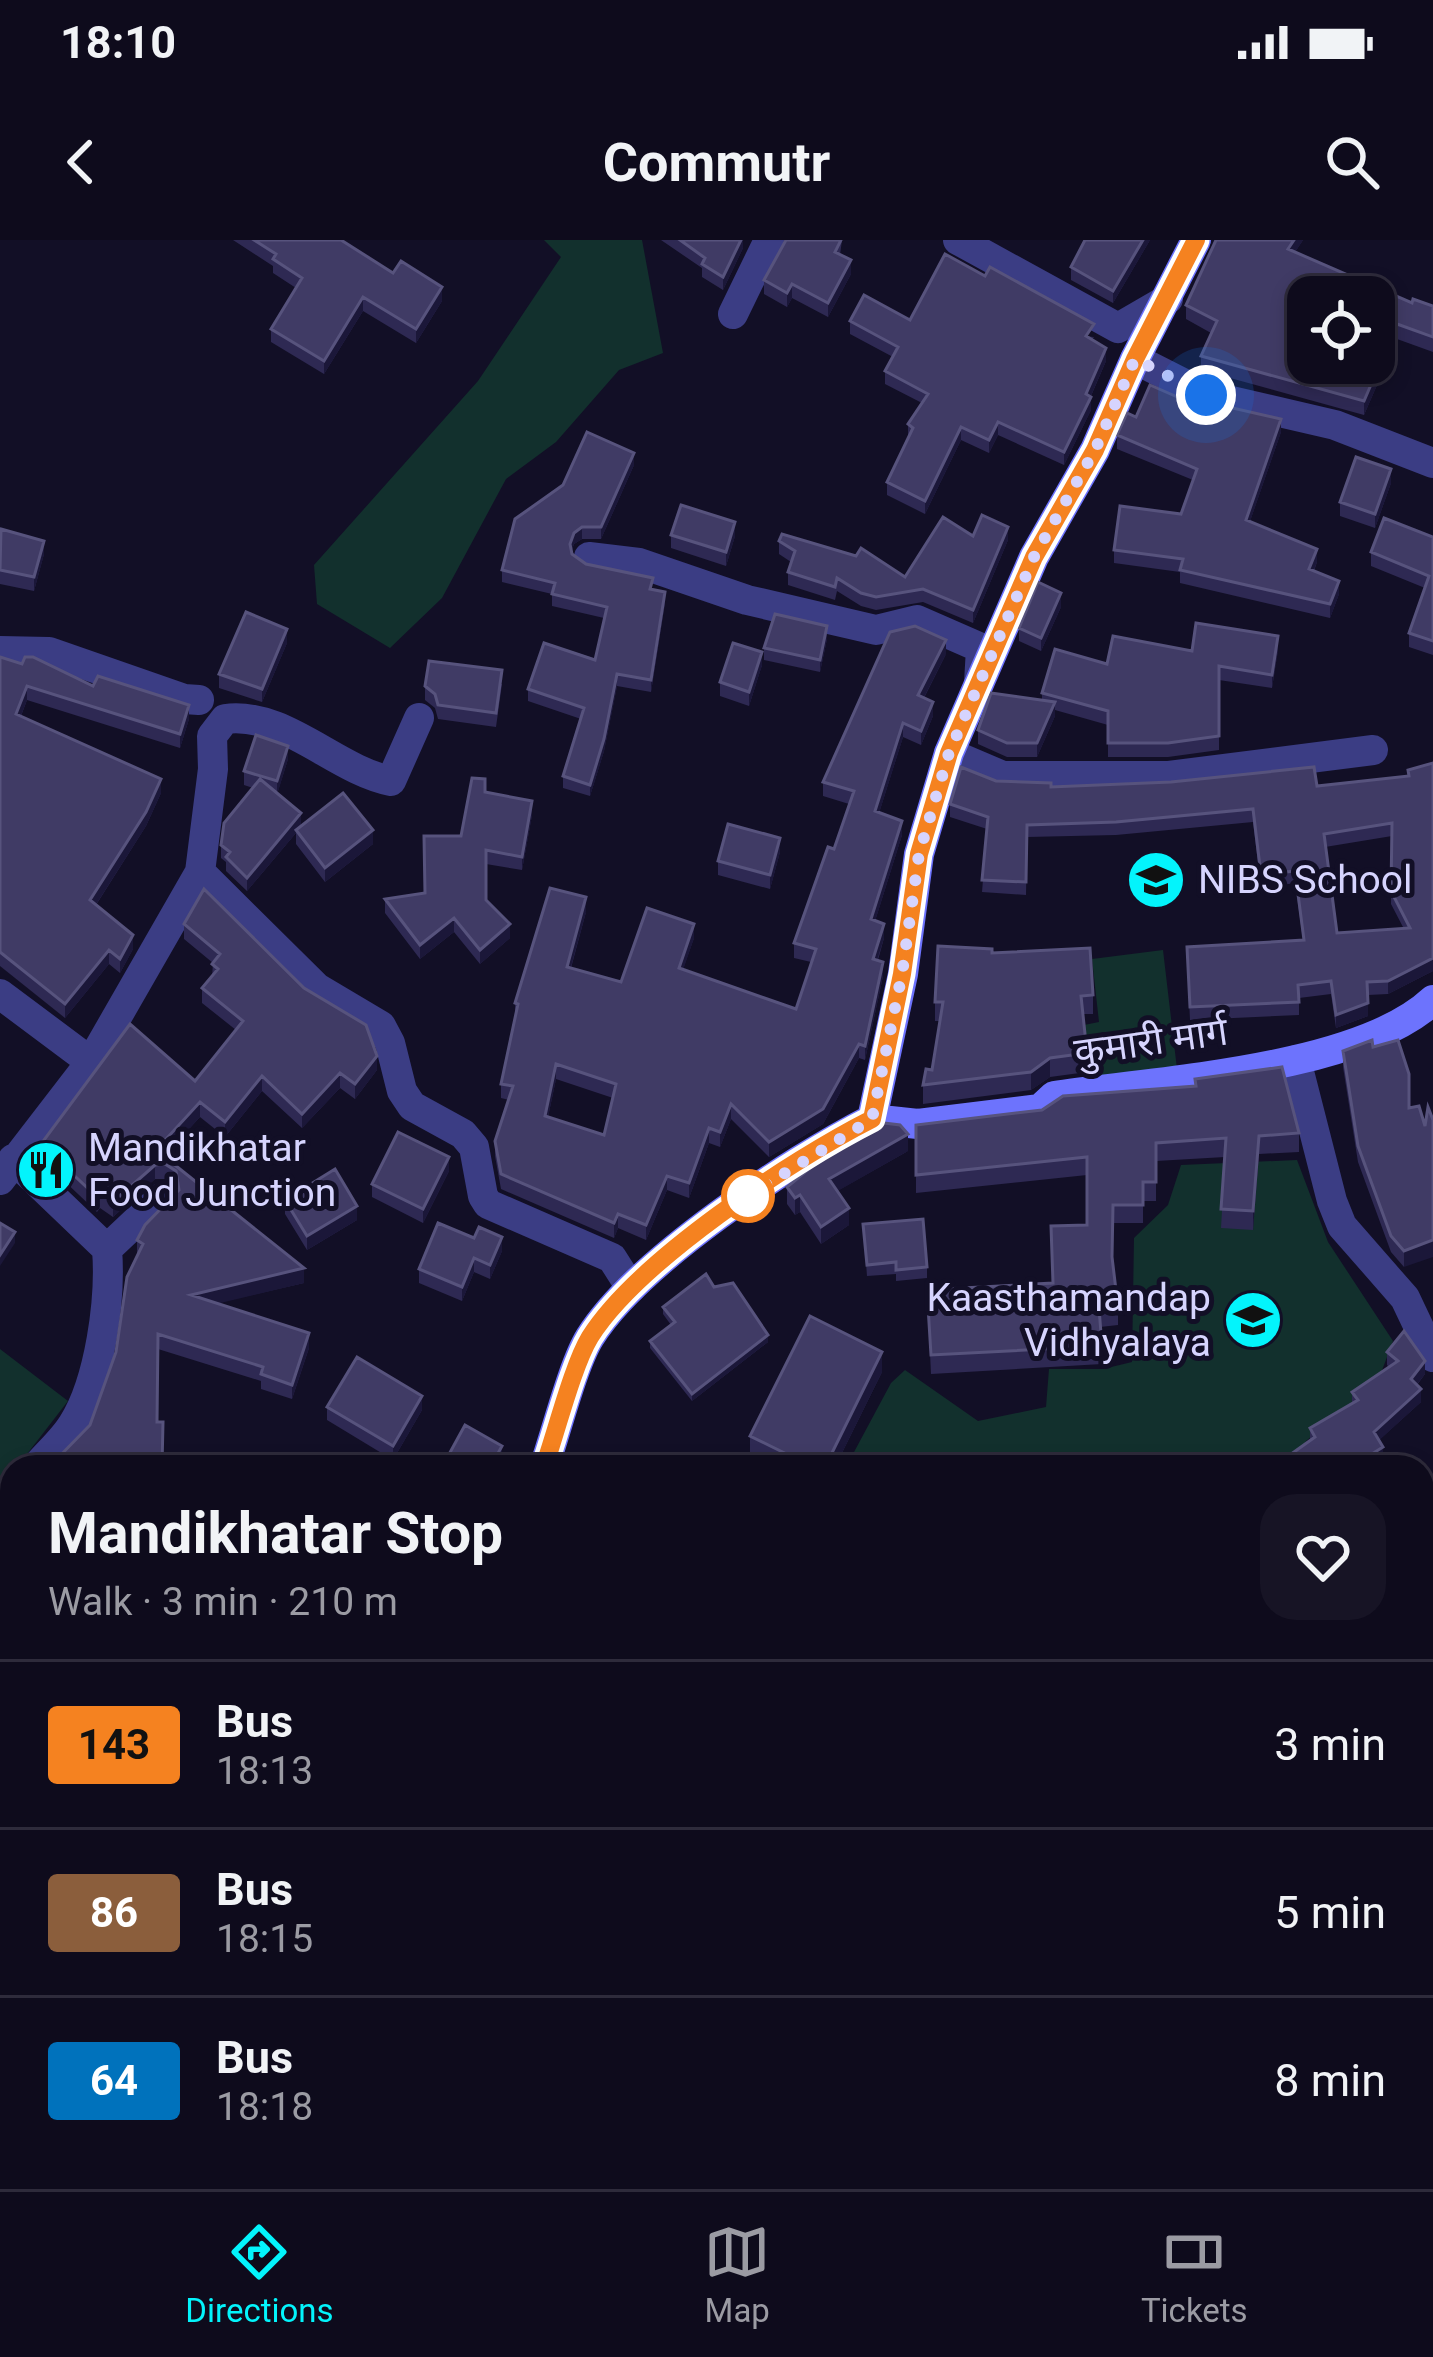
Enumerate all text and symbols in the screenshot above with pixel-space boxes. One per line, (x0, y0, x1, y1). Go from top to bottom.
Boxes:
text: 18:10 (60, 16, 176, 69)
icon: back (48, 129, 114, 195)
icon: search (1319, 129, 1385, 195)
text: Commutr (603, 131, 830, 194)
map controls (1287, 276, 1395, 384)
button: locate (1287, 276, 1395, 384)
your location (1176, 365, 1236, 425)
school or university icon: NIBS School (1125, 849, 1187, 911)
place label: NIBS School (1198, 857, 1413, 903)
street label: कुमारी मार्ग (1071, 1008, 1232, 1076)
place label: Mandikhatar Food Junction (88, 1125, 336, 1216)
restaurant icon: Mandikhatar Food Junction (15, 1139, 77, 1201)
unlabelled marker (723, 1171, 773, 1221)
place label: Kaasthamandap Vidhyalaya (926, 1275, 1211, 1366)
school or university icon: Kaasthamandap Vidhyalaya (1222, 1289, 1284, 1351)
button: heart (1260, 1494, 1386, 1620)
text: Mandikhatar Stop (48, 1500, 503, 1567)
text: Walk · 3 min · 210 m (48, 1579, 398, 1625)
text: Bus (216, 1695, 293, 1748)
text: 3 min (1274, 1718, 1386, 1771)
text: 143 (78, 1720, 150, 1769)
text: 18:13 (216, 1748, 313, 1794)
text: Bus (216, 1863, 293, 1916)
text: 5 min (1274, 1886, 1386, 1939)
text: 86 (90, 1888, 138, 1937)
text: 18:15 (216, 1916, 313, 1962)
text: Bus (216, 2031, 293, 2084)
text: 8 min (1274, 2054, 1386, 2107)
text: 64 (90, 2056, 138, 2105)
text: 18:18 (216, 2084, 313, 2130)
tab: Directions (185, 2219, 334, 2330)
tab: Map (704, 2219, 770, 2330)
tab: Tickets (1141, 2219, 1248, 2330)

